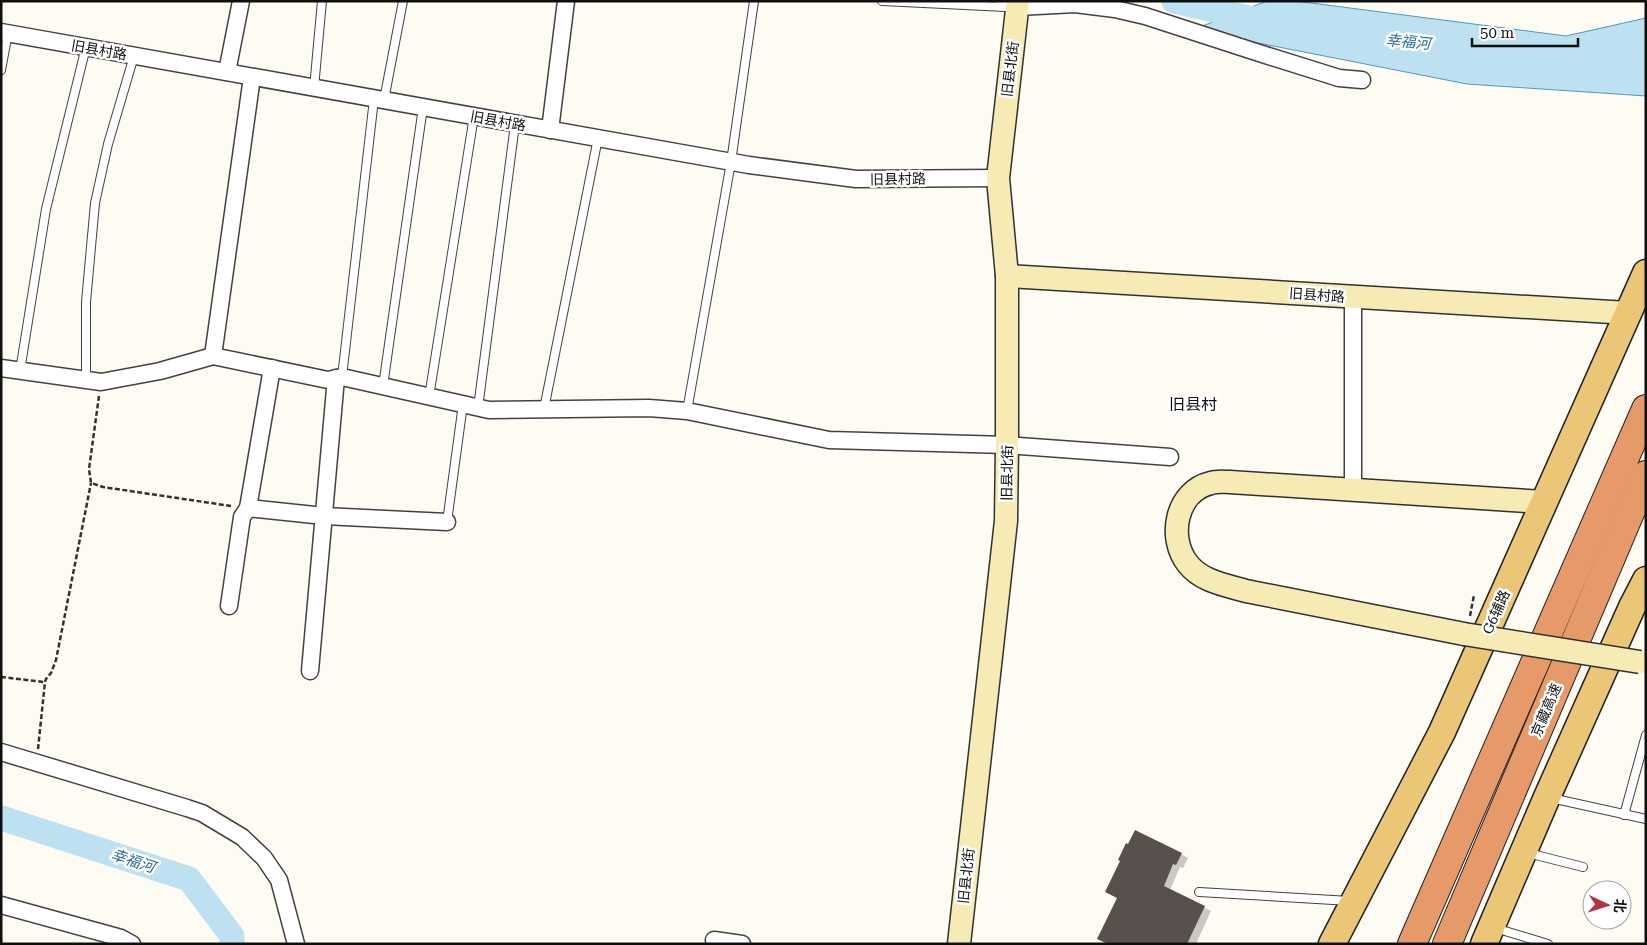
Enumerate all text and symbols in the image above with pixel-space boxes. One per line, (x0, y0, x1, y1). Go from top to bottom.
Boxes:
scale bar (1472, 15, 1578, 47)
text: 50 m (1480, 24, 1515, 42)
water label: 幸福河 (1385, 31, 1434, 53)
street label: 旧县村路 (70, 37, 128, 63)
street label: 旧县北街 (999, 40, 1021, 98)
street label: 旧县村路 (469, 108, 527, 134)
street label: 旧县村路 (870, 171, 926, 187)
street label: 旧县村路 (1289, 285, 1345, 305)
district label: 旧县村 (1169, 395, 1217, 414)
street label: 旧县北街 (999, 445, 1015, 501)
street label: G6辅路 (1479, 587, 1513, 637)
street label: 京藏高速 (1528, 681, 1564, 739)
water label: 幸福河 (109, 845, 160, 877)
street label: 旧县北街 (955, 847, 977, 905)
north arrow (1582, 880, 1632, 930)
text: 北 (1611, 898, 1628, 913)

